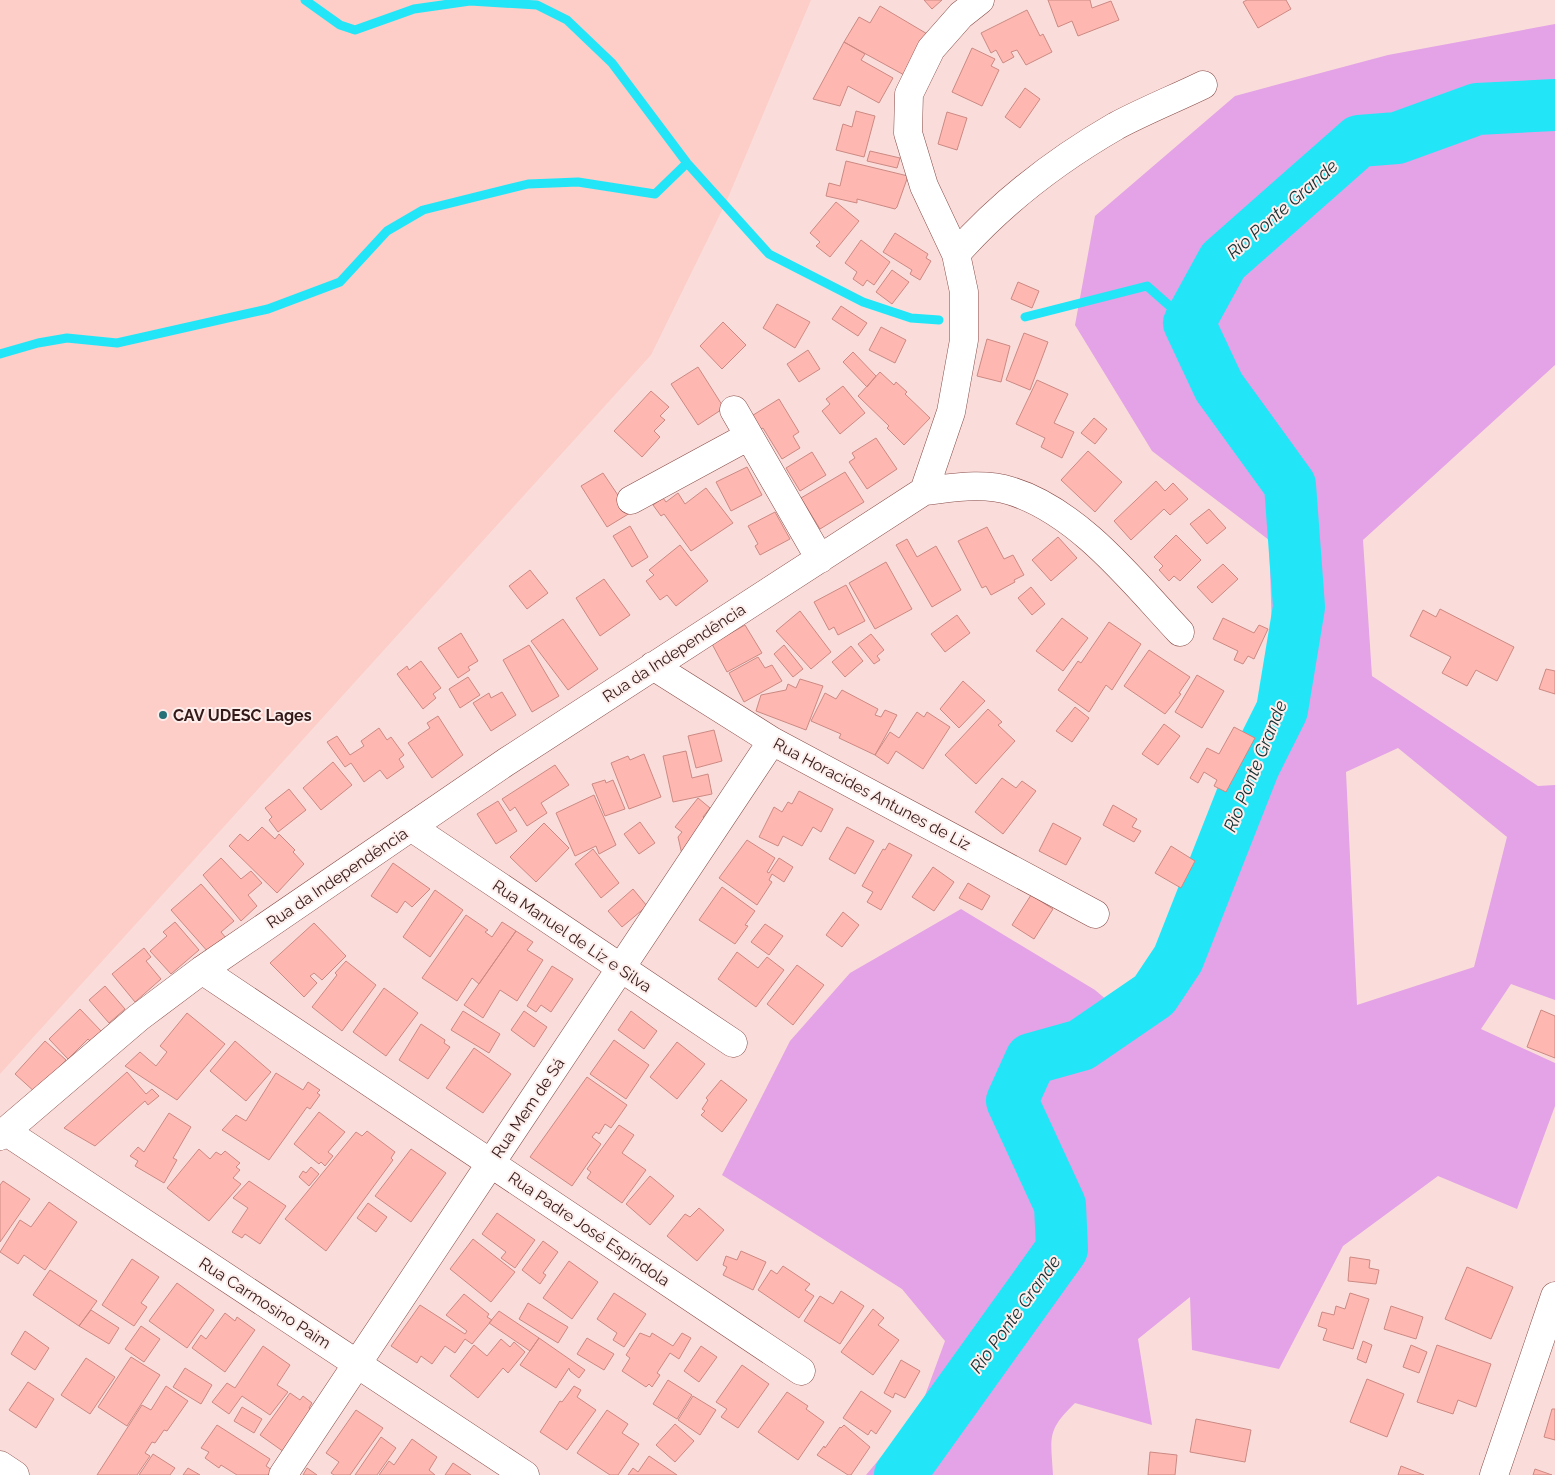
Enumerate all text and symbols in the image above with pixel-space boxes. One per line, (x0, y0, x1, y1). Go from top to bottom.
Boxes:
water label: Rio Ponte Grande (1222, 155, 1342, 263)
street label: Rua da Independência (599, 600, 749, 706)
water label: Rio Ponte Grande (1219, 697, 1291, 835)
place label: CAV UDESC Lages (173, 706, 312, 725)
marker: CAV UDESC Lages (157, 709, 169, 721)
street label: Rua Horacides Antunes de Liz (770, 734, 974, 854)
street label: Rua da Independência (263, 824, 411, 932)
street label: Rua Manuel de Liz e Silva (489, 876, 655, 996)
street label: Rua Mem de Sá (488, 1054, 568, 1162)
street label: Rua Padre José Espíndola (505, 1168, 673, 1290)
water label: Rio Ponte Grande (965, 1251, 1065, 1377)
street label: Rua Carmosino Paim (196, 1253, 334, 1353)

